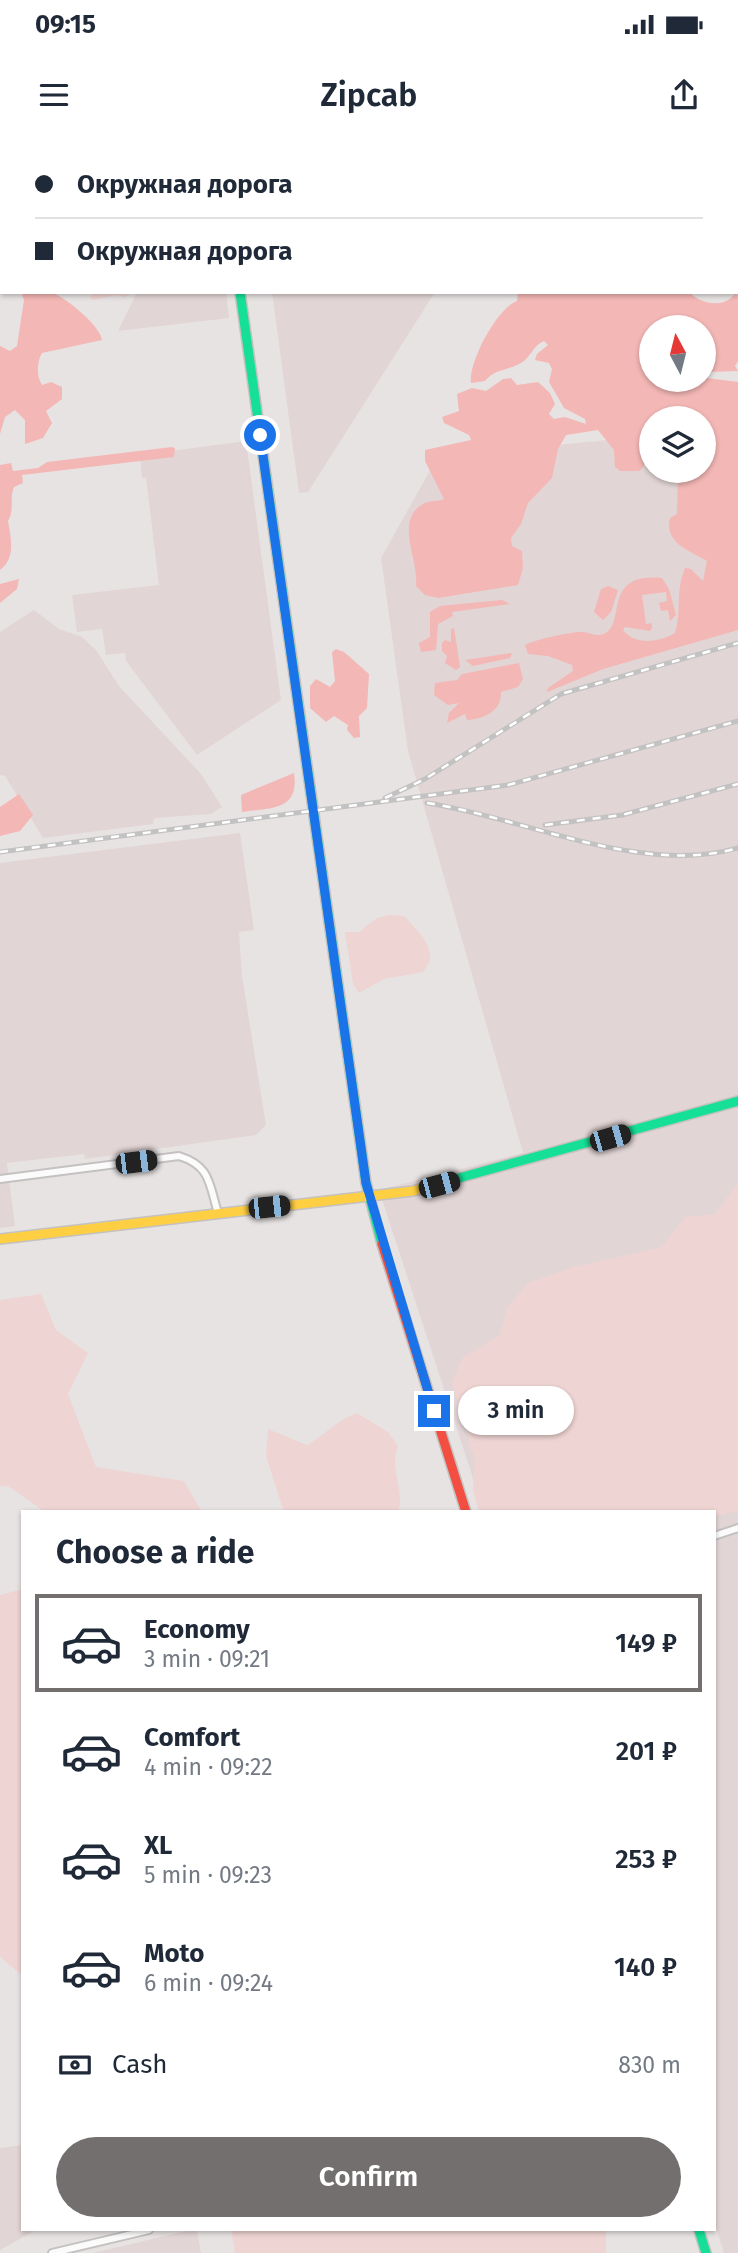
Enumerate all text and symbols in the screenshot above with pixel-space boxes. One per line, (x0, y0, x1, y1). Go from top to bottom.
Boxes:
text: 09:15 (35, 9, 96, 40)
icon: menu (35, 76, 73, 114)
text: Zipcab (321, 76, 417, 114)
icon: share (665, 76, 703, 114)
text: Окружная дорога (77, 169, 293, 200)
text: Окружная дорога (77, 236, 293, 267)
north arrow (639, 315, 716, 392)
map controls (639, 315, 716, 483)
button: layers (639, 406, 716, 483)
route start (244, 419, 276, 451)
car (587, 1122, 634, 1154)
car (114, 1149, 159, 1175)
car (416, 1169, 463, 1201)
car (248, 1194, 291, 1220)
callout: 3 min (458, 1386, 574, 1436)
route end (418, 1395, 450, 1427)
text: 3 min (488, 1396, 544, 1424)
text: Choose a ride (56, 1533, 254, 1571)
icon: car (60, 1612, 123, 1675)
text: Economy (144, 1614, 250, 1645)
text: 149 ₽ (615, 1628, 677, 1659)
text: 3 min · 09:21 (144, 1645, 270, 1673)
icon: car (60, 1720, 123, 1783)
text: Comfort (144, 1722, 240, 1753)
text: 201 ₽ (616, 1736, 677, 1767)
text: 4 min · 09:22 (144, 1753, 273, 1781)
icon: car (60, 1828, 123, 1891)
text: XL (144, 1830, 172, 1861)
text: 253 ₽ (615, 1844, 677, 1875)
text: 5 min · 09:23 (144, 1861, 272, 1889)
icon: car (60, 1936, 123, 1999)
text: Moto (144, 1938, 204, 1969)
text: 140 ₽ (614, 1952, 677, 1983)
text: 6 min · 09:24 (144, 1969, 273, 1997)
icon: cash (56, 2046, 94, 2084)
text: Cash (112, 2049, 168, 2080)
text: 830 m (618, 2051, 681, 2079)
button: Confirm (56, 2137, 681, 2217)

